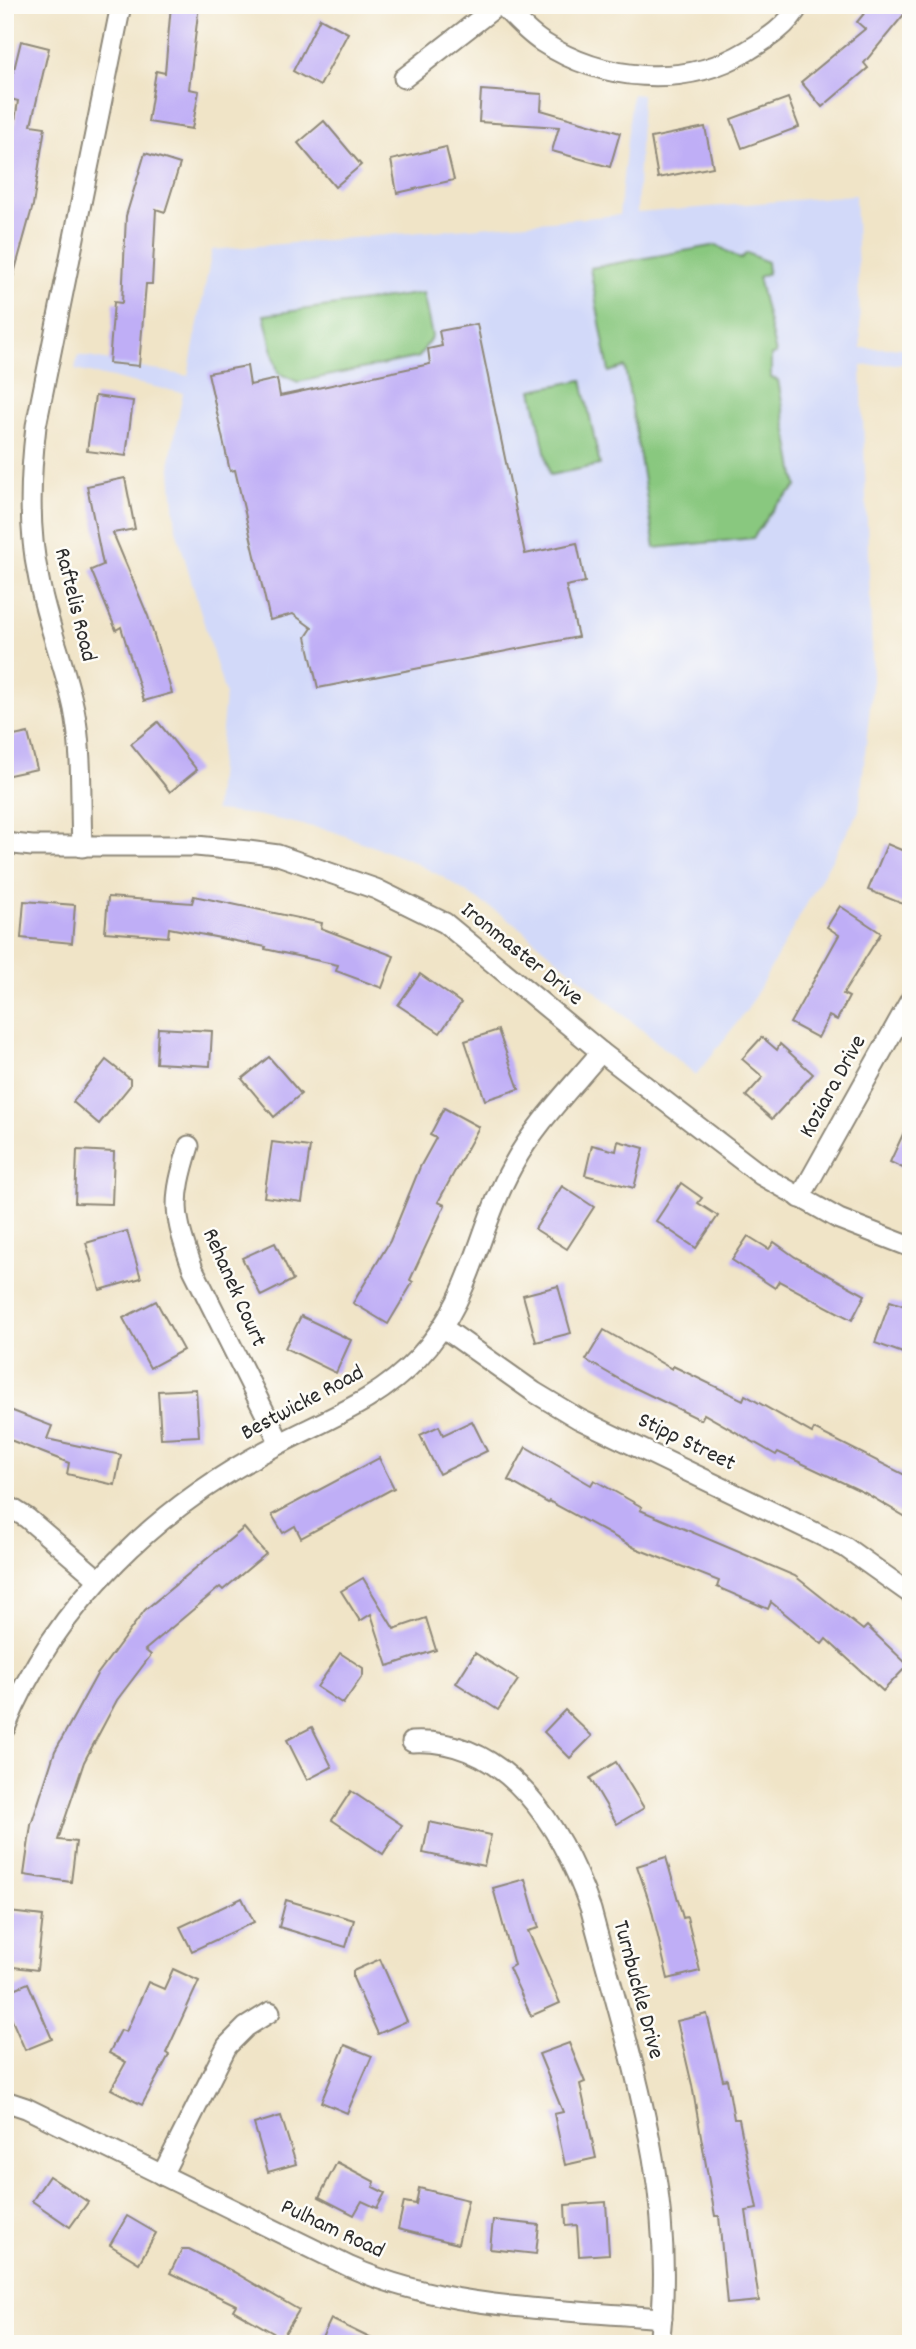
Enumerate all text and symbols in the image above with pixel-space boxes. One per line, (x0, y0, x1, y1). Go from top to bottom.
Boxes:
street label: Raftelis Road (44, 545, 104, 665)
street label: Ironmaster Drive (453, 895, 589, 1015)
street label: Koziara Drive (792, 1029, 876, 1145)
street label: Rehanek Court (192, 1223, 274, 1353)
street label: Bestwicke Road (236, 1358, 370, 1450)
street label: Stipp Street (631, 1405, 741, 1481)
street label: Turnbuckle Drive (603, 1917, 671, 2063)
street label: Pulham Road (275, 2192, 389, 2268)

